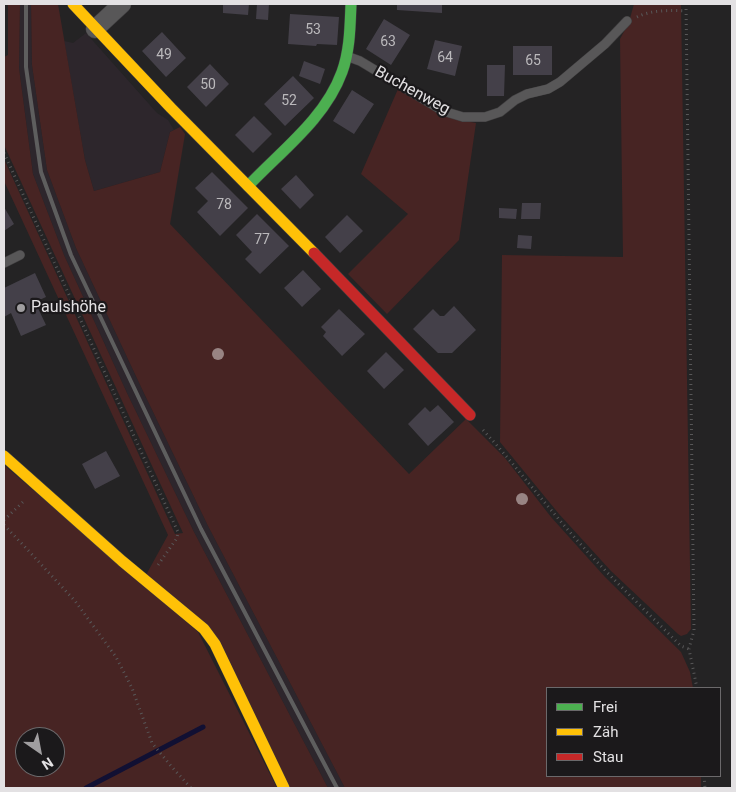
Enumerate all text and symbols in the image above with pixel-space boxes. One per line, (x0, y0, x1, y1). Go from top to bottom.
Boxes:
house number: 53 (305, 22, 321, 38)
house number: 63 (380, 34, 396, 50)
house number: 49 (156, 47, 172, 63)
house number: 64 (437, 50, 453, 66)
house number: 65 (525, 53, 541, 69)
street label: Buchenweg (371, 63, 453, 119)
house number: 50 (200, 77, 216, 93)
house number: 52 (281, 93, 297, 109)
house number: 78 (216, 197, 232, 213)
house number: 77 (254, 232, 270, 248)
place label: Paulshöhe (31, 298, 106, 318)
marker: Paulshöhe (15, 302, 27, 314)
legend (546, 687, 721, 777)
text: Frei (593, 698, 618, 716)
text: Zäh (593, 723, 618, 741)
north arrow (15, 727, 65, 777)
text: Stau (593, 748, 623, 766)
text: N (39, 754, 56, 773)

